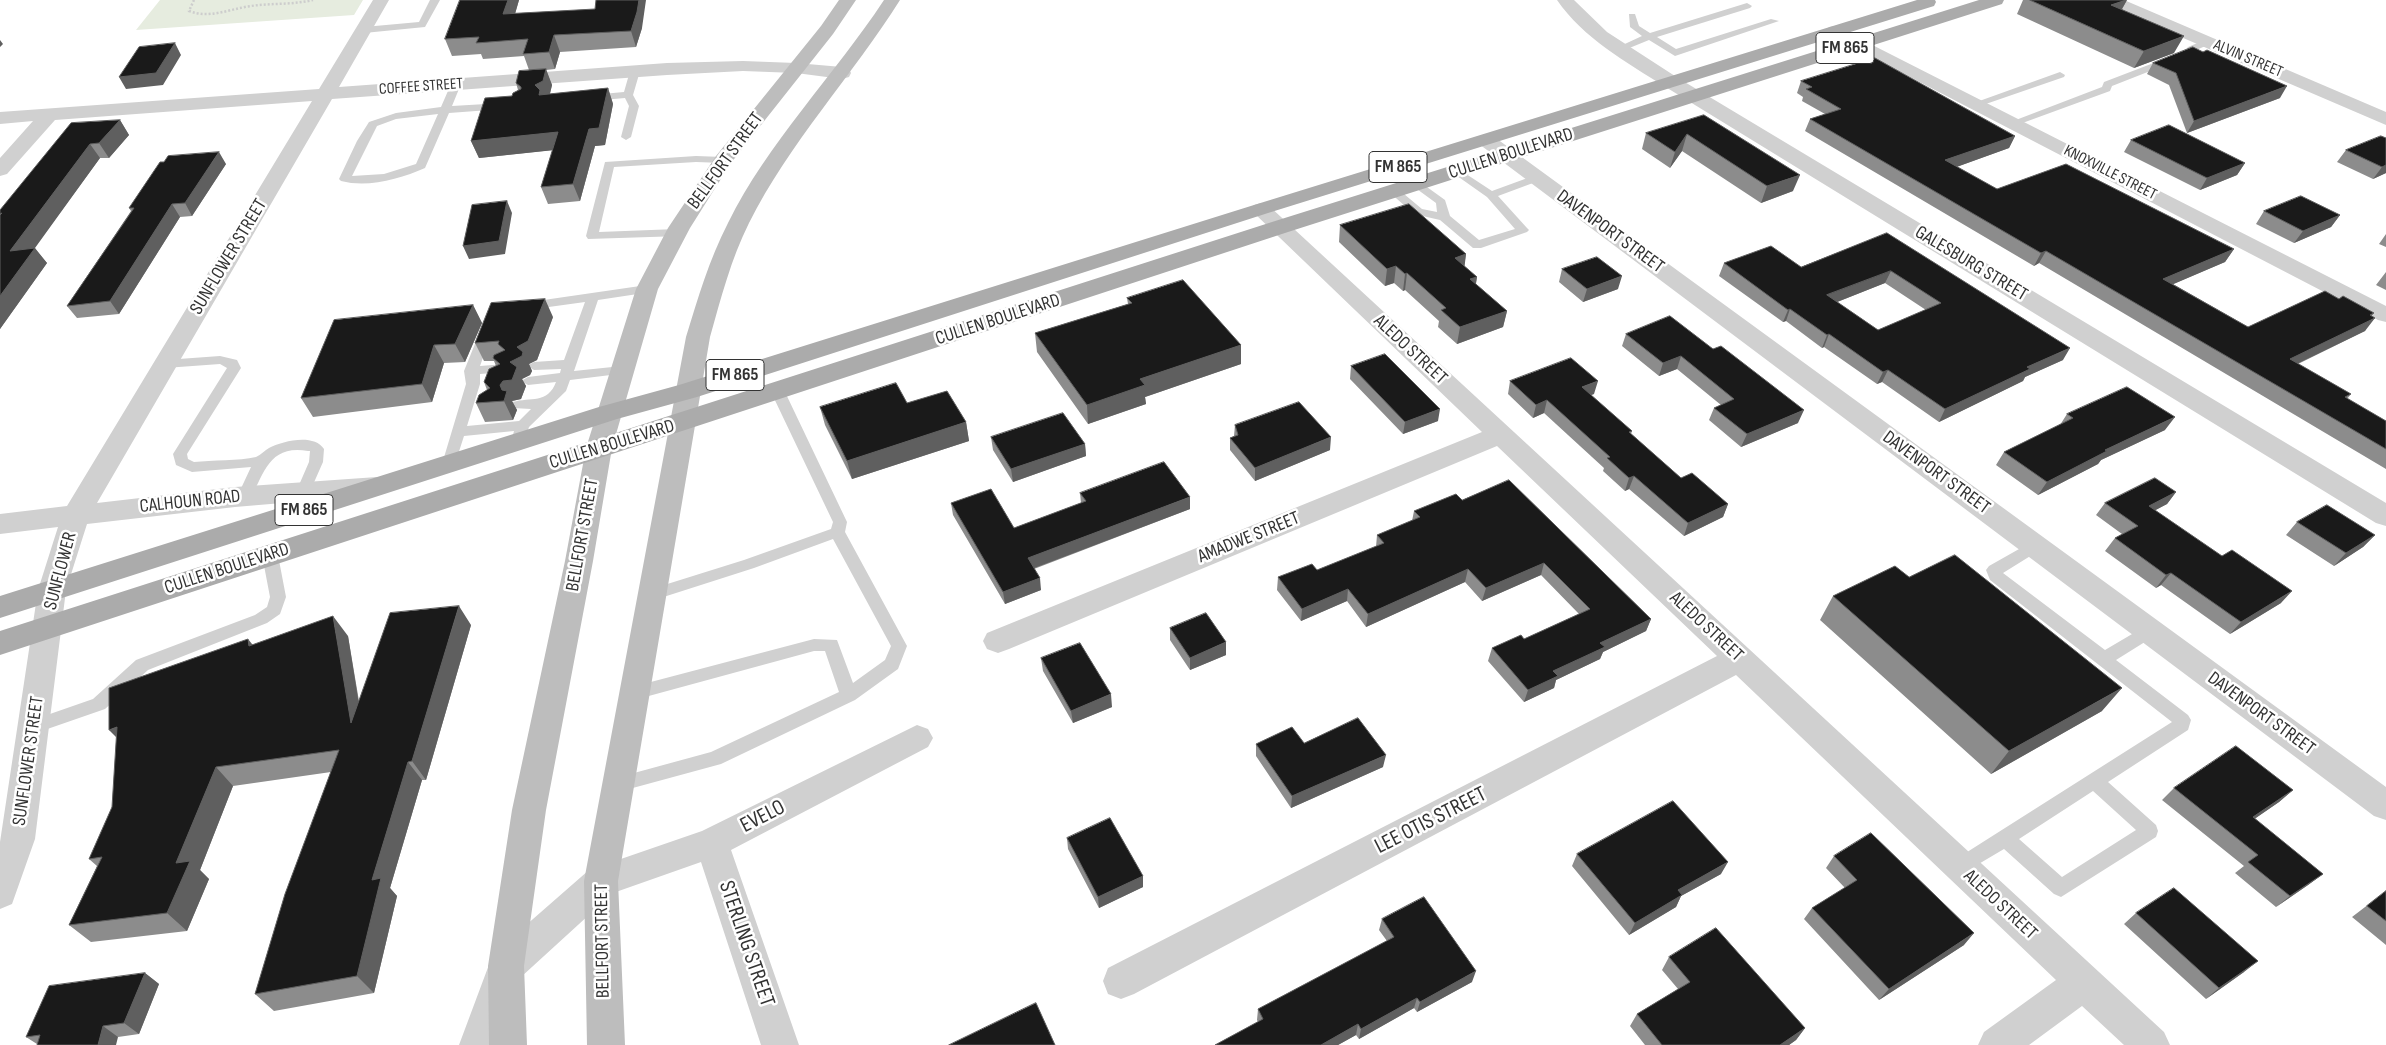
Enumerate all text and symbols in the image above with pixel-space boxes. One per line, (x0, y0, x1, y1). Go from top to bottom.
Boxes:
road number: FM 865 (1816, 32, 1874, 64)
street label: ALVIN STREET (2210, 36, 2286, 82)
street label: COFFEE STREET (378, 74, 464, 100)
street label: BELLFORT STREET (683, 108, 769, 214)
street label: CULLEN BOULEVARD (1446, 123, 1576, 185)
street label: KNOXVILLE STREET (2060, 141, 2160, 205)
road number: FM 865 (1369, 152, 1427, 182)
street label: DAVENPORT STREET (1552, 185, 1668, 279)
street label: SUNFLOWER STREET (186, 195, 272, 319)
street label: GALESBURG STREET (1910, 221, 2032, 307)
street label: CULLEN BOULEVARD (933, 289, 1063, 351)
street label: ALEDO STREET (1368, 310, 1452, 390)
road number: FM 865 (706, 360, 764, 390)
street label: CULLEN BOULEVARD (547, 415, 677, 475)
street label: DAVENPORT STREET (1878, 426, 1994, 520)
street label: BELLFORT STREET (562, 477, 604, 593)
street label: CALHOUN ROAD (139, 485, 241, 519)
road number: FM 865 (275, 494, 333, 526)
street label: AMADWE STREET (1195, 507, 1303, 569)
street label: SUNFLOWER (40, 530, 82, 612)
street label: CULLEN BOULEVARD (162, 538, 292, 600)
street label: ALEDO STREET (1664, 587, 1748, 667)
street label: DAVENPORT STREET (2203, 667, 2319, 761)
street label: SUNFLOWER STREET (9, 695, 49, 827)
street label: LEE OTIS STREET (1371, 782, 1491, 860)
street label: EVELO (736, 795, 790, 839)
street label: ALEDO STREET (1958, 865, 2042, 945)
street label: STERLING STREET (712, 878, 780, 1010)
street label: BELLFORT STREET (591, 884, 615, 998)

